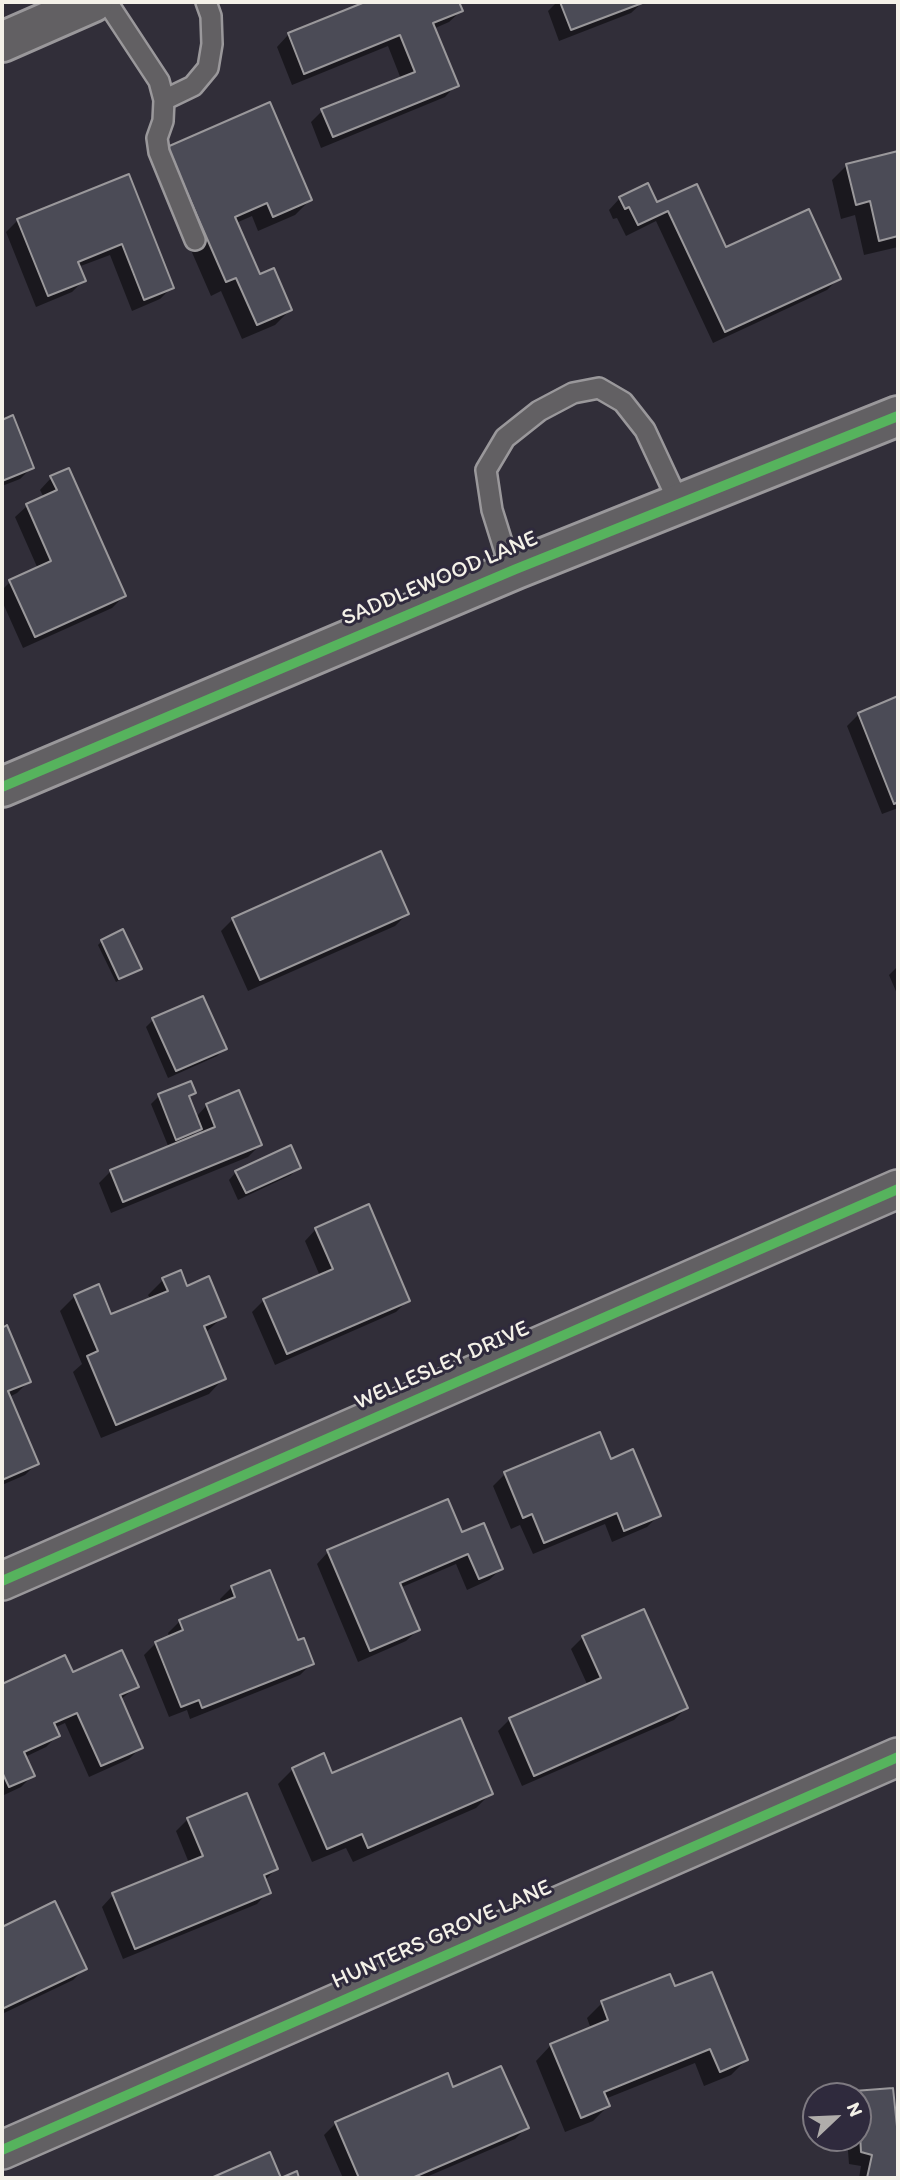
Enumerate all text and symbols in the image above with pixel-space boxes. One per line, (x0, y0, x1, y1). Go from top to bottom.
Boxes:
street label: SADDLEWOOD LANE (338, 525, 542, 633)
street label: WELLESLEY DRIVE (350, 1315, 534, 1417)
street label: HUNTERS GROVE LANE (328, 1874, 556, 1996)
north arrow (802, 2082, 872, 2152)
text: N (842, 2099, 868, 2120)

